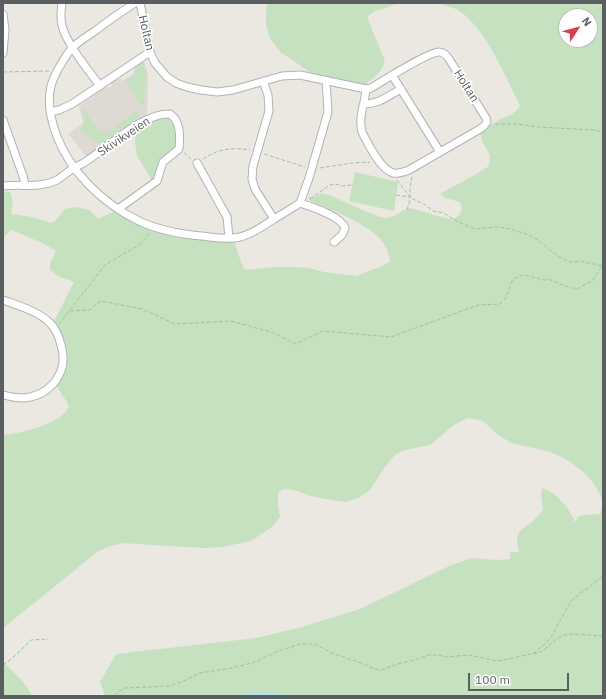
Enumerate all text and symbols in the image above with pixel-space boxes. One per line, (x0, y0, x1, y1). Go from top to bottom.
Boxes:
north arrow (558, 8, 598, 48)
street label: Holtan (135, 14, 157, 52)
text: N (579, 14, 595, 29)
street label: Holtan (450, 67, 482, 105)
street label: Skivikveien (95, 114, 153, 160)
scale bar (470, 665, 571, 691)
text: 100 m (475, 672, 510, 687)

